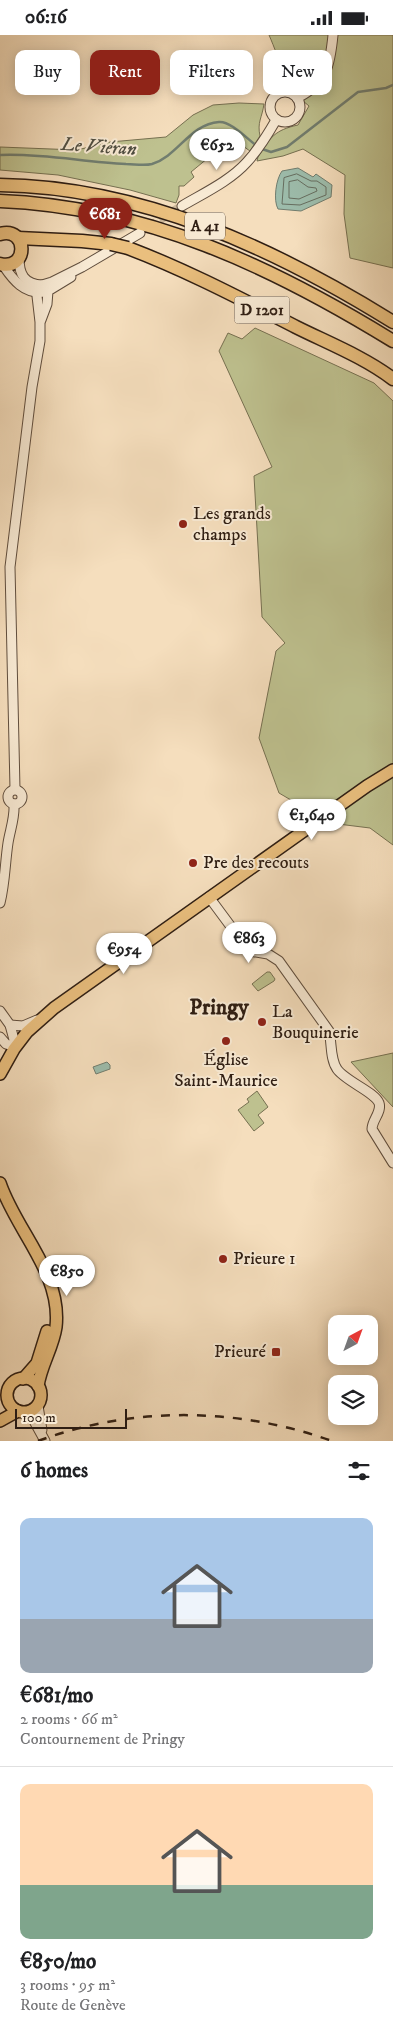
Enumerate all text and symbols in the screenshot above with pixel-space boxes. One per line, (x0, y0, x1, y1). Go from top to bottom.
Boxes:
text: 06:16 (25, 6, 67, 29)
chip: Buy (15, 50, 80, 95)
chip: Rent (90, 50, 160, 95)
chip: Filters (170, 50, 253, 95)
chip: New (263, 50, 332, 95)
pin: €652 (187, 129, 247, 171)
water label: Le Viéran (60, 133, 138, 161)
text: €652 (200, 135, 234, 155)
pin: €681 (75, 197, 135, 240)
text: €681 (89, 204, 121, 224)
road number: A 41 (185, 213, 225, 240)
road number: D 1201 (234, 297, 290, 323)
place label: Les grands champs (193, 503, 271, 546)
marker: Les grands champs (177, 518, 189, 530)
pin: €1,640 (271, 799, 353, 841)
text: €1,640 (289, 805, 335, 825)
place label: Pre des recouts (203, 852, 309, 874)
marker: Pre des recouts (187, 857, 199, 869)
pin: €863 (219, 921, 279, 964)
text: €863 (233, 928, 265, 948)
pin: €954 (94, 933, 154, 975)
text: €954 (107, 939, 141, 959)
district label: Pringy (189, 994, 249, 1021)
place label: La Bouquinerie (272, 1001, 359, 1044)
marker: La Bouquinerie (256, 1016, 268, 1028)
marker: Église Saint-Maurice (220, 1035, 232, 1047)
place label: Église Saint-Maurice (174, 1049, 278, 1092)
place label: Prieure 1 (233, 1248, 296, 1270)
marker: Prieure 1 (217, 1253, 229, 1265)
pin: €850 (37, 1255, 97, 1297)
text: €850 (50, 1261, 84, 1281)
north arrow (328, 1315, 378, 1365)
map controls (328, 1315, 378, 1425)
place label: Prieuré (214, 1341, 267, 1363)
marker: Prieuré (270, 1346, 282, 1358)
button: layers (328, 1375, 378, 1425)
scale bar (15, 1406, 128, 1429)
text: 100 m (22, 1409, 56, 1427)
icon: filters (345, 1457, 373, 1485)
text: 6 homes (20, 1458, 88, 1484)
icon: home (152, 1551, 242, 1641)
text: €681/mo (20, 1683, 93, 1709)
text: 2 rooms · 66 m² (20, 1709, 118, 1729)
text: Contournement de Pringy (20, 1729, 185, 1749)
icon: home (152, 1816, 242, 1906)
text: €850/mo (20, 1949, 96, 1975)
text: 3 rooms · 95 m² (20, 1975, 115, 1995)
text: Route de Genève (20, 1995, 126, 2015)

